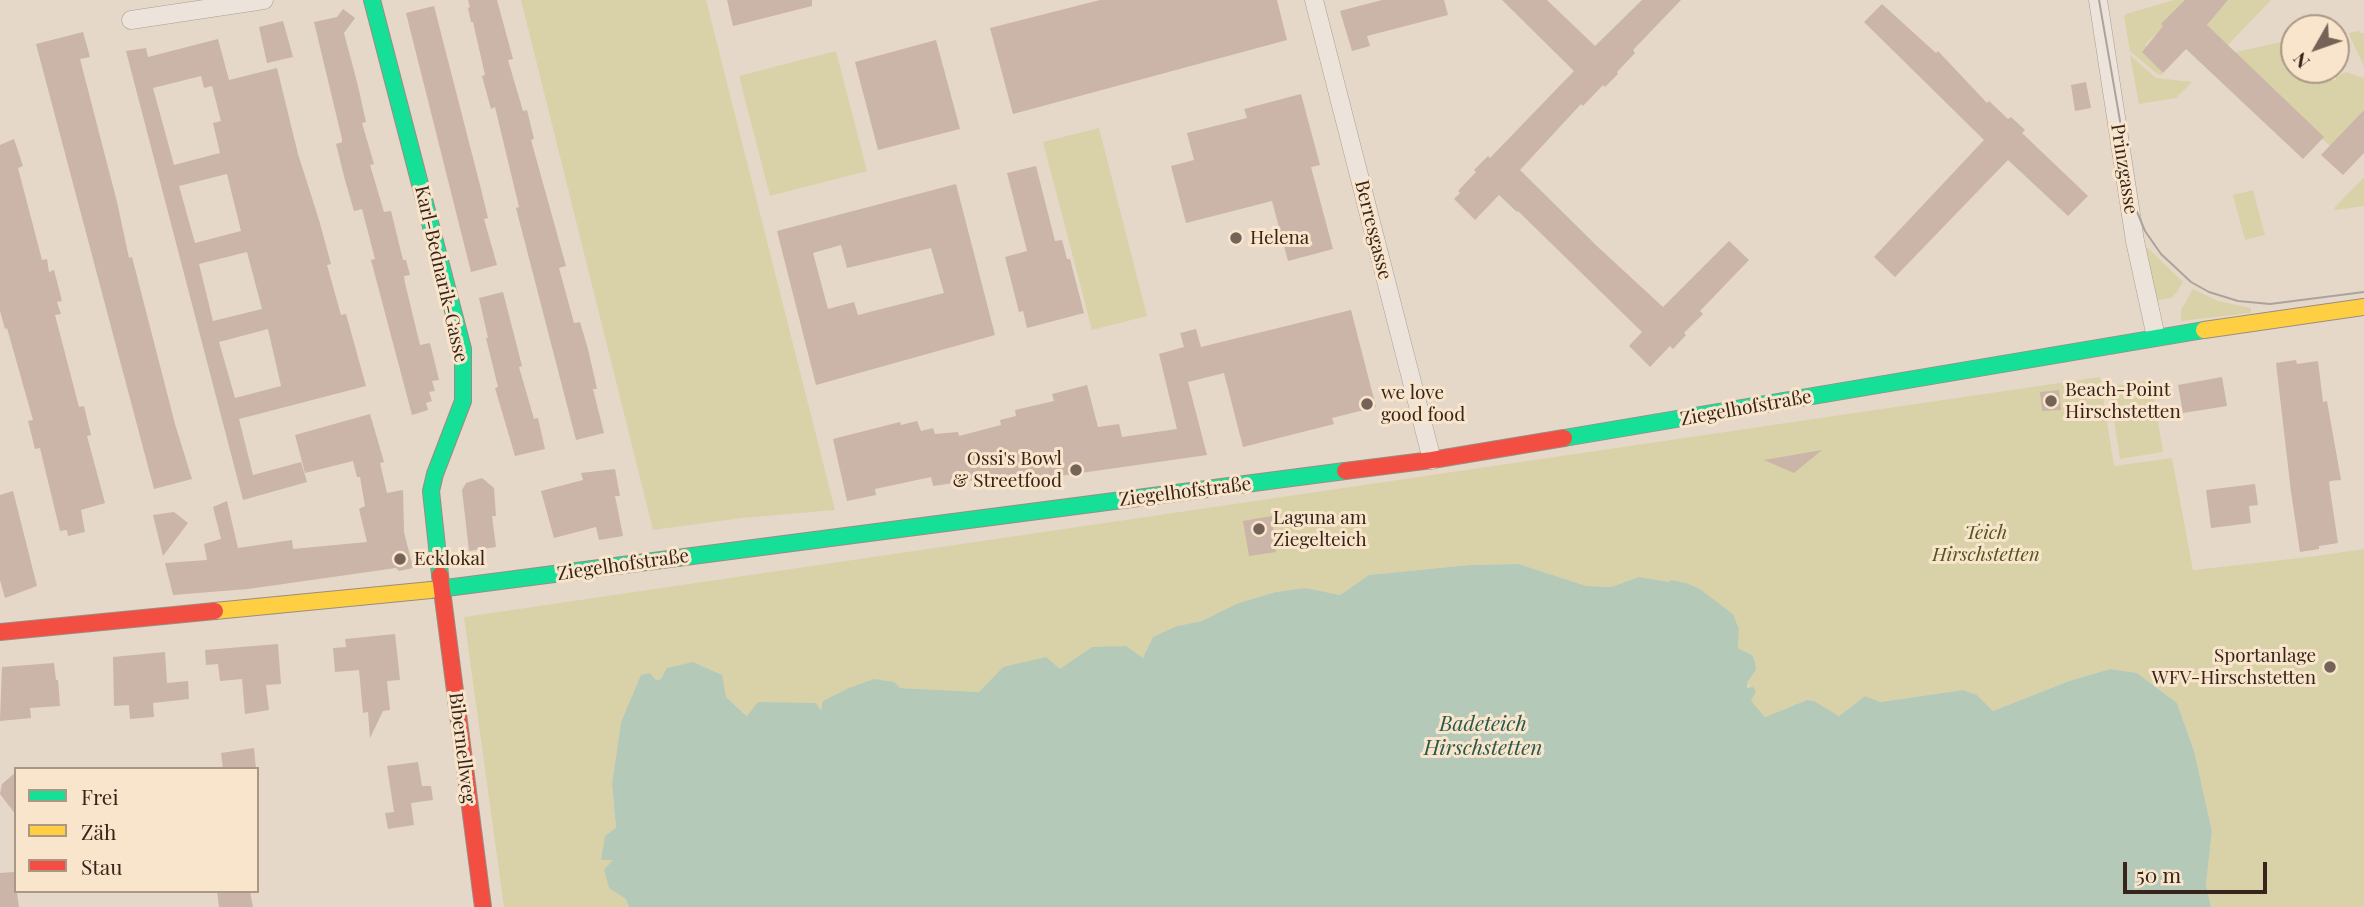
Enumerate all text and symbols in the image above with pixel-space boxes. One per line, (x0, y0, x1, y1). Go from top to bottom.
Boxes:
north arrow (2280, 14, 2350, 84)
text: N (2286, 48, 2315, 75)
street label: Prinzgasse (2106, 122, 2142, 216)
street label: Berresgasse (1350, 178, 1396, 282)
street label: Karl-Bednarik-Gasse (410, 183, 472, 365)
place label: Helena (1250, 227, 1309, 249)
marker: Helena (1228, 230, 1244, 246)
place label: Beach-Point Hirschstetten (2065, 379, 2181, 423)
place label: we love good food (1381, 382, 1465, 426)
street label: Ziegelhofstraße (1678, 385, 1814, 431)
marker: Beach-Point Hirschstetten (2043, 393, 2059, 409)
marker: we love good food (1359, 396, 1375, 412)
place label: Ossi's Bowl & Streetfood (953, 448, 1062, 492)
marker: Ossi's Bowl & Streetfood (1068, 462, 1084, 478)
street label: Ziegelhofstraße (1118, 473, 1252, 511)
place label: Laguna am Ziegelteich (1273, 507, 1367, 551)
marker: Laguna am Ziegelteich (1251, 521, 1267, 537)
park label: Teich Hirschstetten (1932, 522, 2040, 566)
street label: Ziegelhofstraße (556, 544, 690, 586)
place label: Ecklokal (414, 548, 485, 570)
marker: Ecklokal (392, 551, 408, 567)
place label: Sportanlage WFV-Hirschstetten (2152, 645, 2316, 689)
marker: Sportanlage WFV-Hirschstetten (2322, 659, 2338, 675)
street label: Bibernellweg (444, 691, 480, 805)
water label: Badeteich Hirschstetten (1424, 711, 1542, 761)
legend (14, 767, 259, 893)
text: Frei (81, 782, 119, 810)
text: Zäh (81, 817, 116, 845)
scale bar (2126, 848, 2270, 892)
text: Stau (81, 852, 122, 880)
text: 50 m (2136, 860, 2181, 888)

